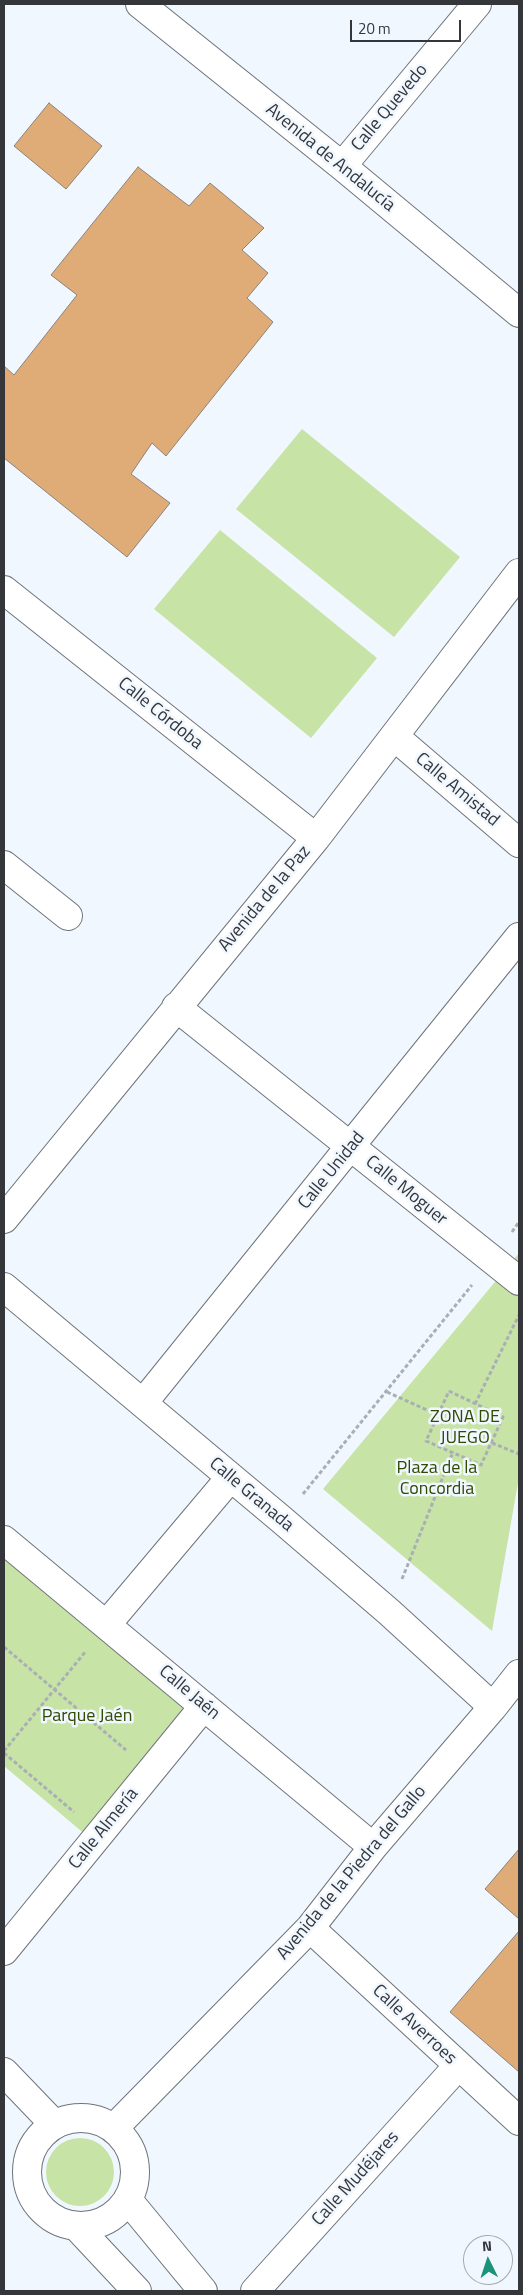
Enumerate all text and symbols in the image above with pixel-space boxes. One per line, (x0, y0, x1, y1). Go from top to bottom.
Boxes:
scale bar (353, 10, 464, 42)
text: 20 m (358, 17, 391, 40)
street label: Calle Quevedo (347, 60, 433, 156)
street label: Avenida de Andalucía (261, 99, 399, 217)
street label: Calle Córdoba (113, 673, 207, 755)
street label: Calle Amistad (411, 749, 503, 831)
street label: Avenida de la Paz (214, 842, 316, 956)
street label: Calle Unidad (294, 1128, 370, 1214)
street label: Calle Moguer (361, 1152, 451, 1230)
park label: ZONA DE JUEGO (430, 1407, 500, 1450)
street label: Calle Granada (204, 1453, 298, 1537)
park label: Plaza de la Concordia (397, 1458, 477, 1500)
street label: Calle Jaén (154, 1661, 224, 1725)
park label: Parque Jaén (42, 1706, 132, 1728)
street label: Avenida de la Piedra del Gallo (273, 1781, 431, 1965)
street label: Calle Almería (65, 1784, 143, 1874)
street label: Calle Averroes (367, 1980, 461, 2070)
street label: Calle Mudéjares (308, 2127, 404, 2231)
north arrow (463, 2235, 513, 2285)
text: N (481, 2235, 493, 2256)

